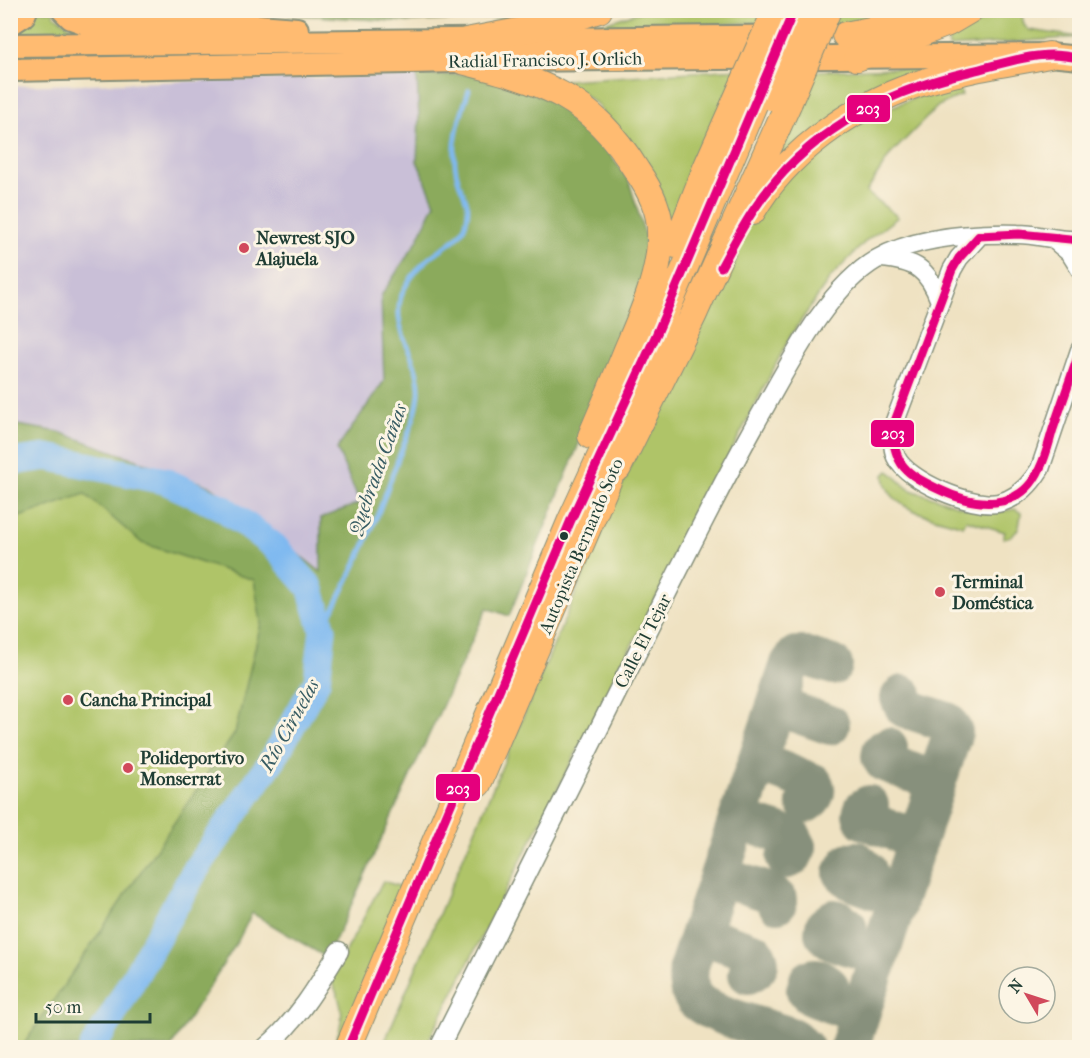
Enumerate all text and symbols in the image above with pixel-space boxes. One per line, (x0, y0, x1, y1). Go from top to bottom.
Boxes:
street label: Radial Francisco J. Orlich (448, 48, 642, 73)
line badge: 203 (846, 94, 891, 123)
text: 203 (856, 99, 880, 119)
place label: Newrest SJO Alajuela (255, 228, 355, 270)
marker: Newrest SJO Alajuela (237, 241, 251, 255)
water label: Quebrada Cañas (343, 400, 413, 539)
line badge: 203 (870, 419, 915, 448)
text: 203 (881, 424, 905, 444)
street label: Autopista Bernardo Soto (535, 455, 628, 638)
unlabelled marker (558, 530, 570, 542)
place label: Terminal Doméstica (951, 572, 1034, 614)
marker: Terminal Doméstica (933, 585, 947, 599)
street label: Calle El Tejar (611, 590, 676, 692)
water label: Río Ciruelas (254, 675, 325, 777)
place label: Cancha Principal (80, 690, 212, 711)
marker: Cancha Principal (61, 693, 75, 707)
place label: Polideportivo Monserrat (139, 748, 244, 790)
marker: Polideportivo Monserrat (121, 761, 135, 775)
line badge: 203 (435, 773, 481, 802)
text: 203 (446, 779, 470, 799)
north arrow (997, 965, 1057, 1025)
text: N (1005, 975, 1027, 997)
scale bar (36, 986, 150, 1024)
text: 50 m (45, 997, 82, 1018)

